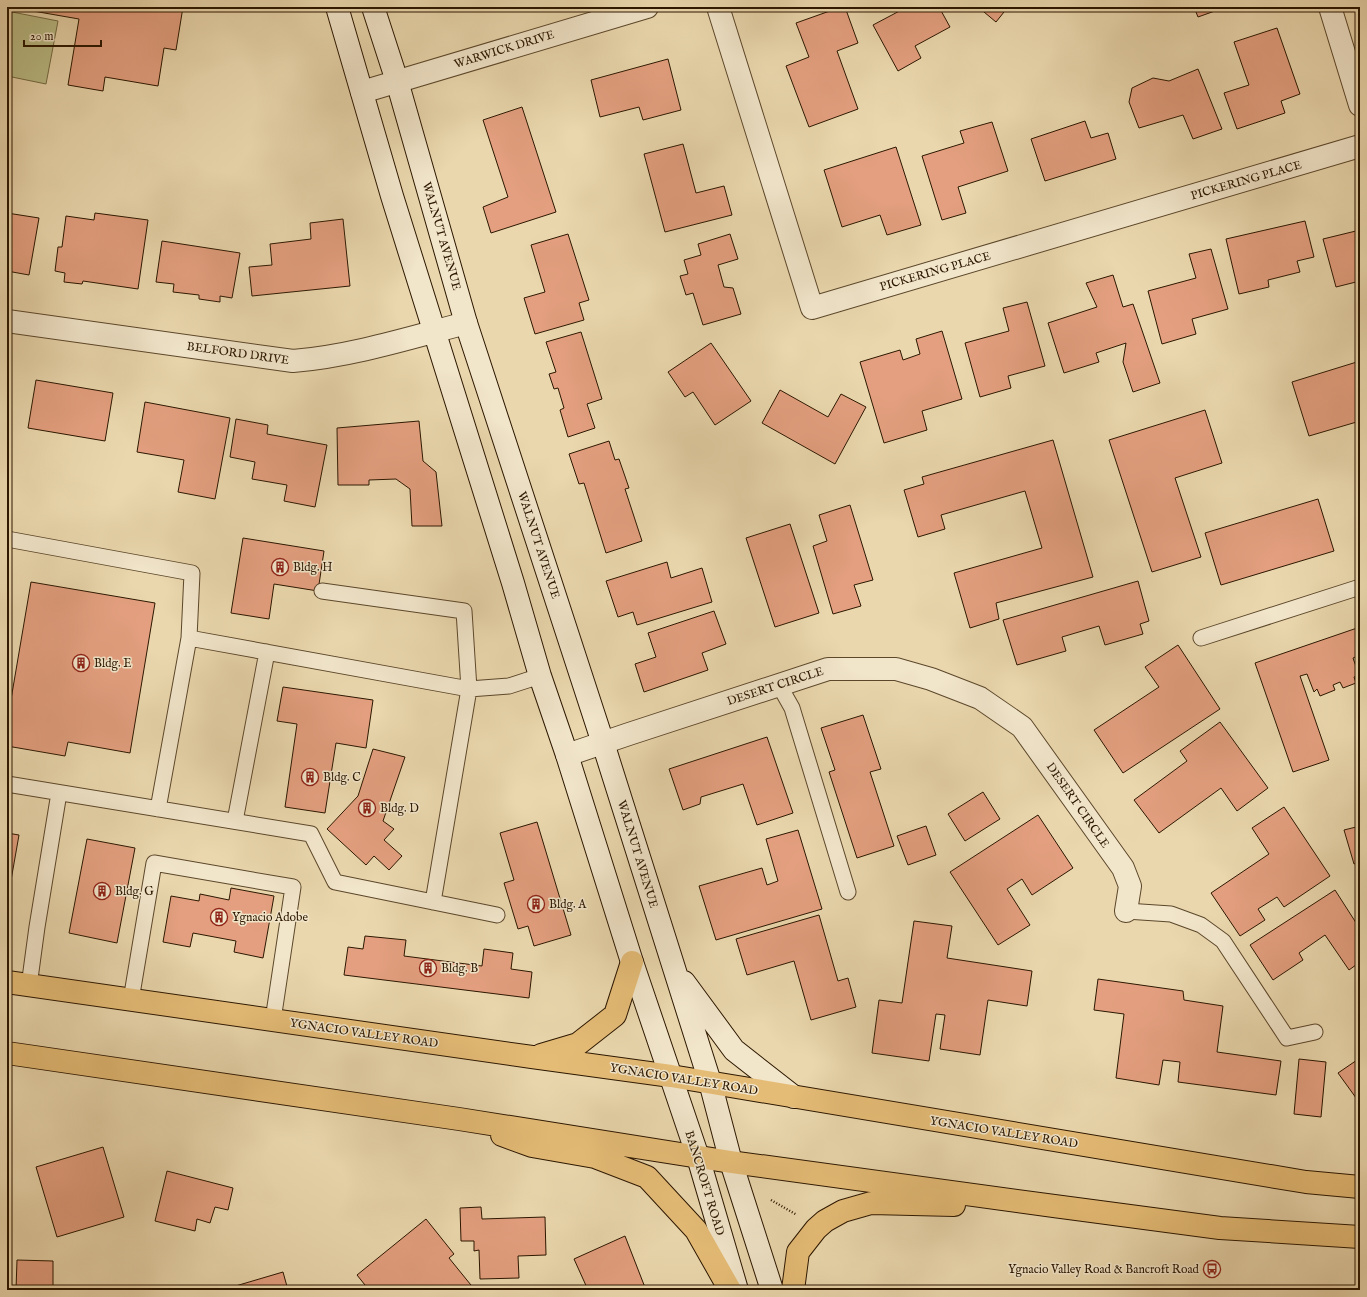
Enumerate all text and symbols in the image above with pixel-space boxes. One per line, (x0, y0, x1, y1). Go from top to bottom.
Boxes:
scale bar (24, 22, 101, 48)
street label: WARWICK DRIVE (452, 27, 556, 72)
text: 20 m (30, 29, 53, 44)
street label: PICKERING PLACE (1189, 157, 1303, 203)
street label: WALNUT AVENUE (419, 180, 464, 292)
street label: PICKERING PLACE (878, 248, 992, 294)
street label: BELFORD DRIVE (186, 339, 290, 368)
street label: WALNUT AVENUE (514, 490, 563, 601)
building icon: Bldg. H (270, 557, 290, 577)
place label: Bldg. H (293, 560, 333, 575)
building icon: Bldg. E (71, 653, 91, 673)
place label: Bldg. E (94, 656, 132, 671)
street label: DESERT CIRCLE (725, 664, 825, 709)
street label: DESERT CIRCLE (1043, 760, 1113, 851)
building icon: Bldg. C (300, 767, 320, 787)
place label: Bldg. C (323, 770, 361, 785)
building icon: Bldg. D (357, 798, 377, 818)
street label: WALNUT AVENUE (614, 798, 661, 910)
place label: Bldg. D (380, 801, 419, 816)
building icon: Bldg. G (92, 881, 112, 901)
place label: Bldg. G (115, 884, 154, 899)
building icon: Bldg. A (526, 894, 546, 914)
place label: Bldg. A (549, 897, 587, 912)
building icon: Ygnacio Adobe (209, 907, 229, 927)
place label: Ygnacio Adobe (232, 910, 308, 925)
building icon: Bldg. B (418, 958, 438, 978)
place label: Bldg. B (441, 961, 478, 976)
street label: YGNACIO VALLEY ROAD (289, 1016, 439, 1051)
street label: YGNACIO VALLEY ROAD (609, 1060, 759, 1099)
street label: YGNACIO VALLEY ROAD (929, 1113, 1079, 1152)
street label: BANCROFT ROAD (681, 1129, 728, 1238)
bus stop icon: Ygnacio Valley Road & Bancroft Road (1202, 1259, 1222, 1279)
place label: Ygnacio Valley Road & Bancroft Road (1008, 1262, 1200, 1277)

